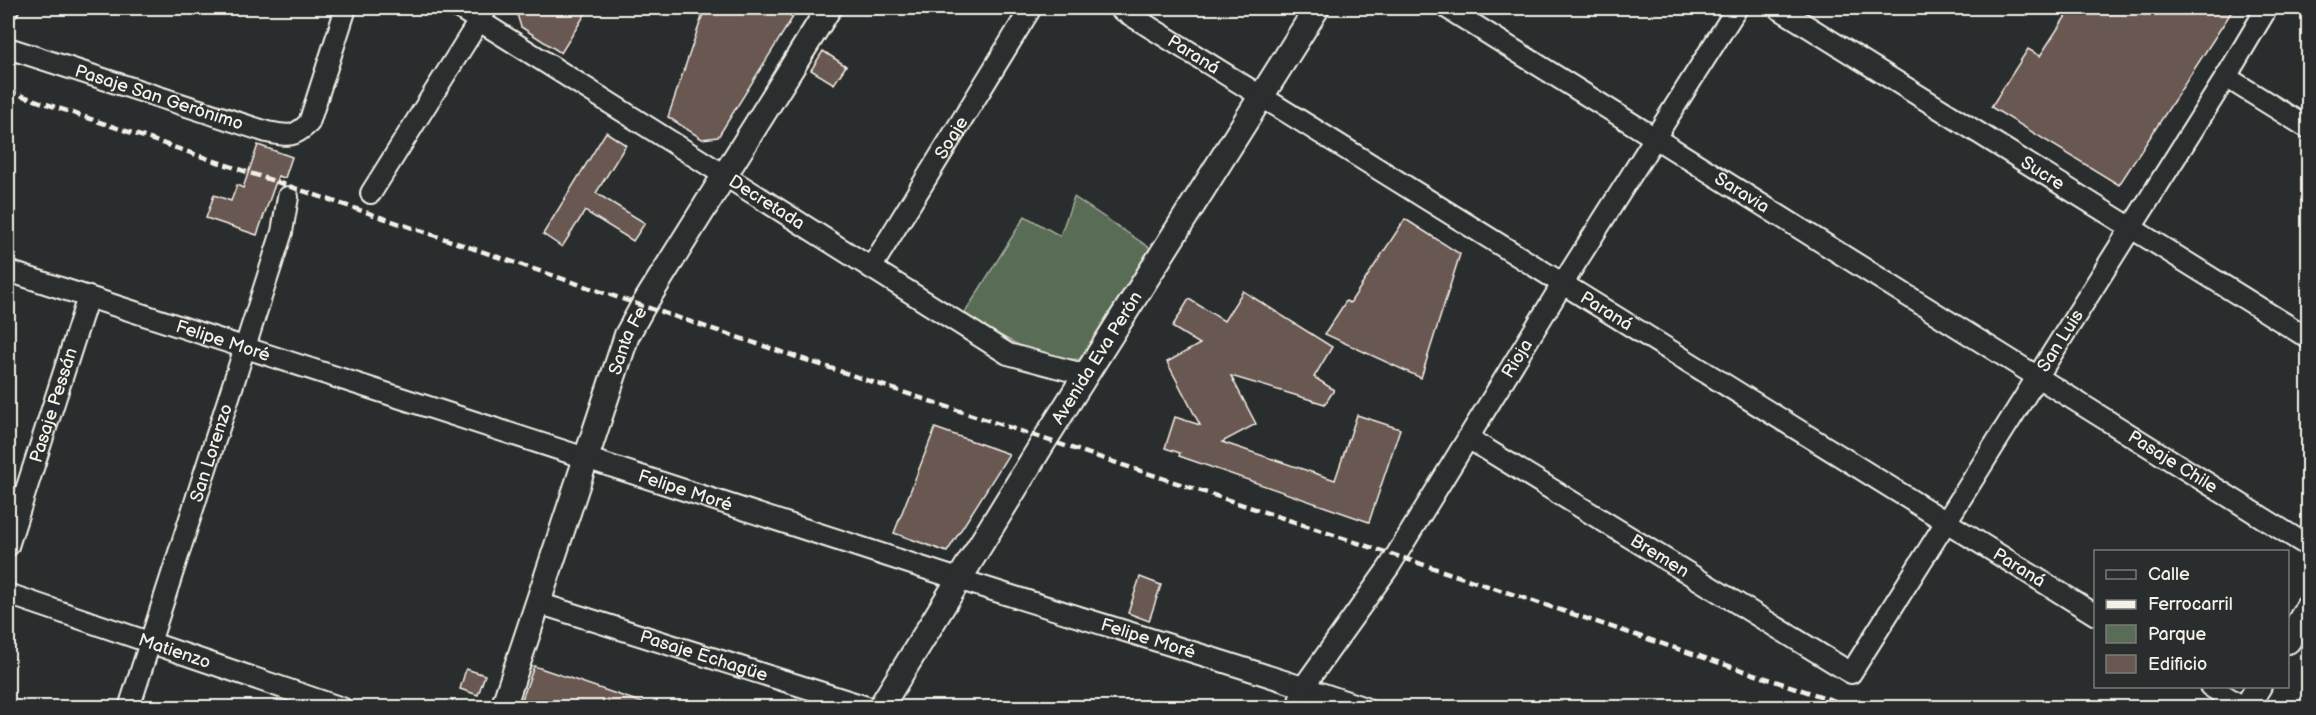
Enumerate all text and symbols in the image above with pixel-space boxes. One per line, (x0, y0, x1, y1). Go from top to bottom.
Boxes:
street label: Paraná (1164, 31, 1223, 79)
street label: Pasaje San Gerónimo (72, 60, 246, 135)
street label: Soaje (931, 112, 973, 163)
street label: Sucre (2017, 152, 2068, 195)
street label: Saravia (1711, 168, 1773, 218)
street label: Decretada (725, 171, 809, 234)
street label: Paraná (1576, 287, 1636, 335)
street label: Avenida Eva Perón (1048, 288, 1147, 428)
street label: Santa Fe (605, 303, 652, 378)
street label: San Luis (2033, 306, 2088, 376)
street label: Felipe Moré (173, 316, 273, 366)
street label: Rioja (1497, 335, 1537, 382)
street label: Pasaje Pessán (26, 345, 82, 465)
street label: San Lorenzo (186, 401, 237, 505)
street label: Pasaje Chile (2124, 426, 2221, 498)
street label: Felipe Moré (635, 466, 735, 516)
street label: Bremen (1626, 530, 1693, 582)
street label: Paraná (1989, 544, 2049, 592)
legend (2094, 550, 2289, 688)
text: Calle (2148, 564, 2190, 585)
text: Ferrocarril (2148, 594, 2233, 615)
street label: Felipe Moré (1098, 614, 1198, 663)
text: Parque (2148, 624, 2206, 645)
street label: Pasaje Echagüe (637, 626, 770, 686)
street label: Matienzo (136, 629, 213, 673)
text: Edificio (2148, 654, 2207, 675)

